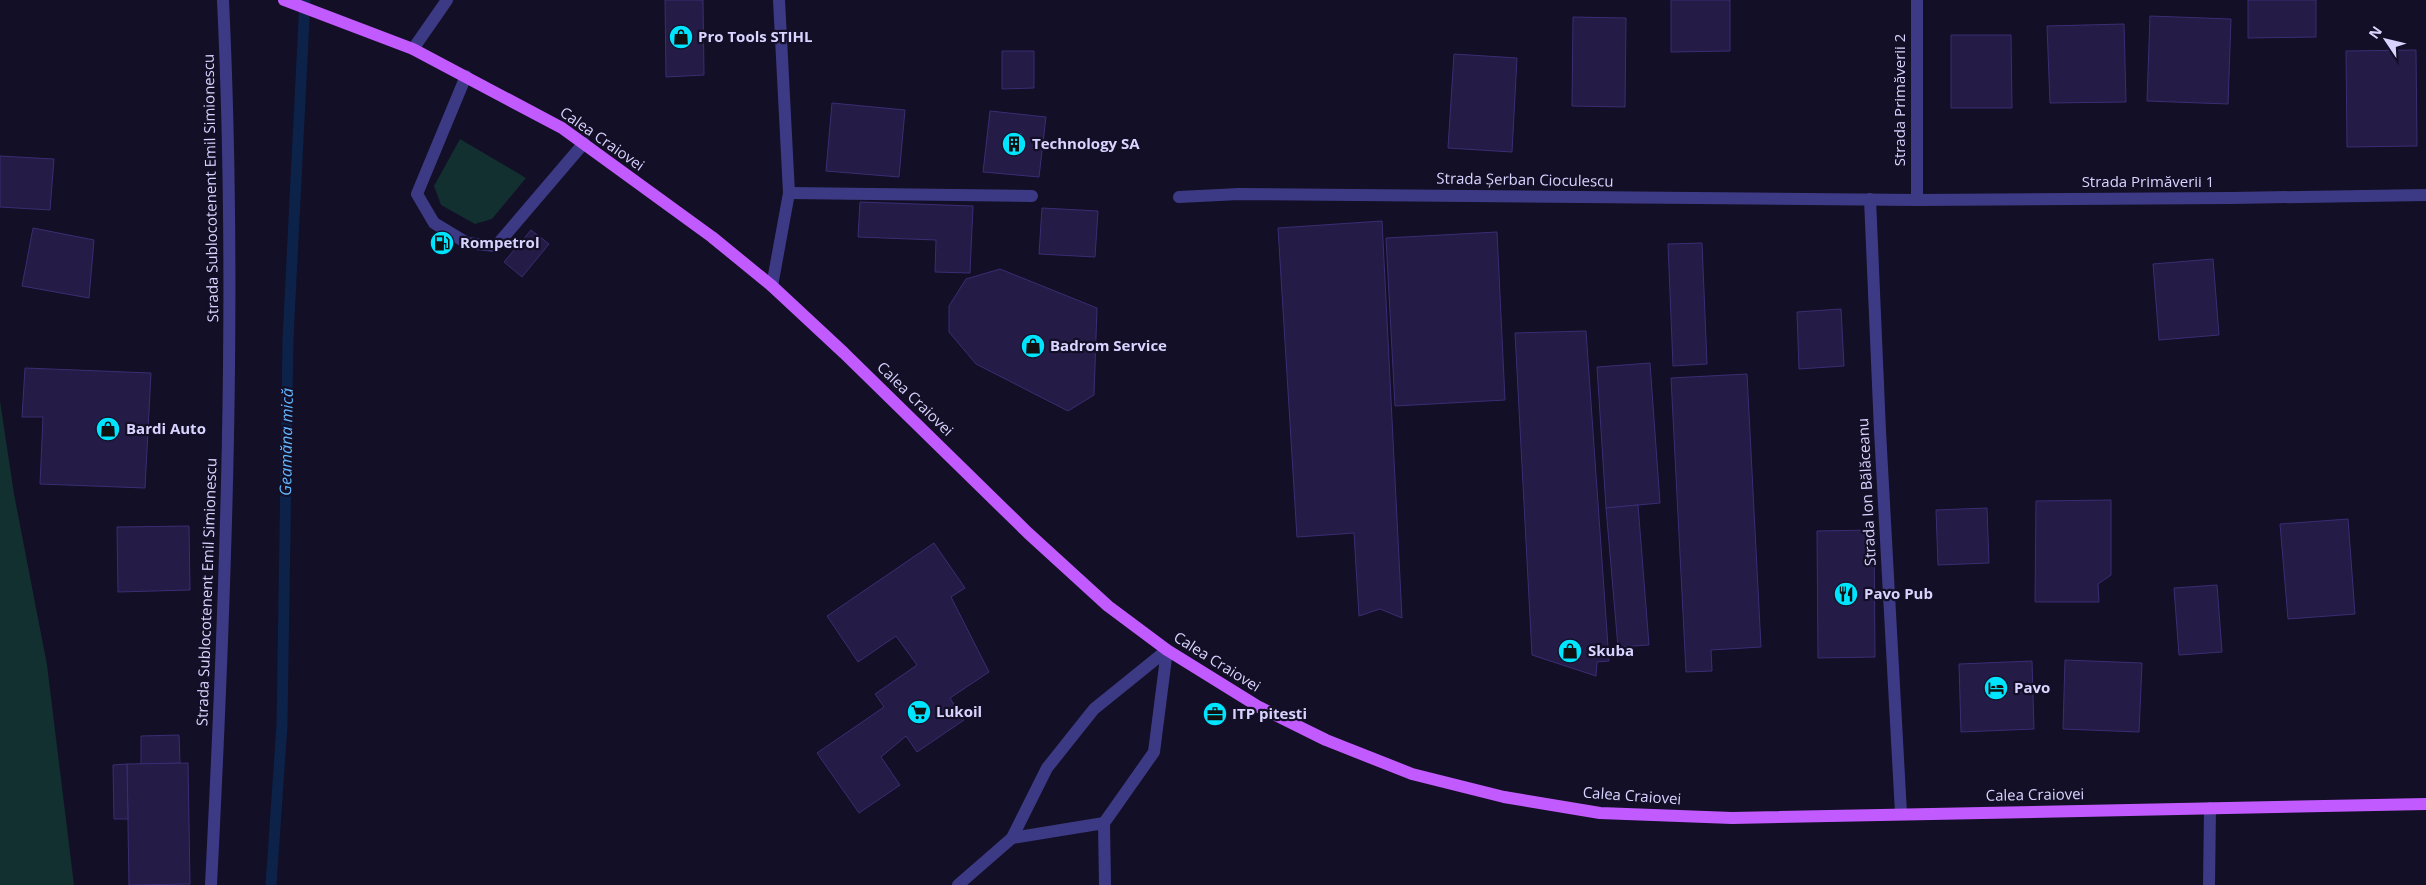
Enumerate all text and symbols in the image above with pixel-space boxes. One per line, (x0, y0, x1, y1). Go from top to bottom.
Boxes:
north arrow (2361, 15, 2411, 65)
text: N (2364, 22, 2386, 42)
shop icon: Pro Tools STIHL (668, 24, 694, 50)
place label: Pro Tools STIHL (698, 26, 812, 46)
street label: Strada Primăverii 2 (1889, 34, 1909, 166)
street label: Strada Sublocotenent Emil Simionescu (198, 54, 222, 322)
street label: Calea Craiovei (556, 102, 649, 175)
building icon: Technology SA (1001, 131, 1027, 157)
place label: Technology SA (1032, 133, 1140, 153)
street label: Strada Șerban Cioculescu (1436, 167, 1614, 191)
street label: Strada Primăverii 1 (2082, 171, 2214, 191)
fuel station icon: Rompetrol (429, 230, 455, 256)
place label: Rompetrol (460, 232, 539, 252)
shop icon: Badrom Service (1020, 333, 1046, 359)
place label: Badrom Service (1050, 335, 1167, 355)
street label: Calea Craiovei (873, 357, 958, 440)
water label: Geamăna mică (274, 388, 298, 496)
shop icon: Bardi Auto (95, 416, 121, 442)
place label: Bardi Auto (126, 418, 206, 438)
street label: Strada Ion Bălăceanu (1852, 418, 1880, 567)
street label: Strada Sublocotenent Emil Simionescu (191, 457, 221, 726)
restaurant icon: Pavo Pub (1833, 581, 1859, 607)
place label: Pavo Pub (1864, 583, 1933, 603)
street label: Calea Craiovei (1170, 627, 1265, 696)
shop icon: Skuba (1557, 638, 1583, 664)
place label: Skuba (1588, 640, 1634, 660)
hotel icon: Pavo (1983, 675, 2009, 701)
place label: Pavo (2014, 677, 2050, 697)
supermarket icon: Lukoil (906, 699, 932, 725)
place label: Lukoil (936, 701, 982, 721)
office icon: ITP pitesti (1202, 701, 1228, 727)
place label: ITP pitesti (1232, 703, 1307, 723)
street label: Calea Craiovei (1582, 782, 1682, 808)
street label: Calea Craiovei (1985, 783, 2084, 805)

